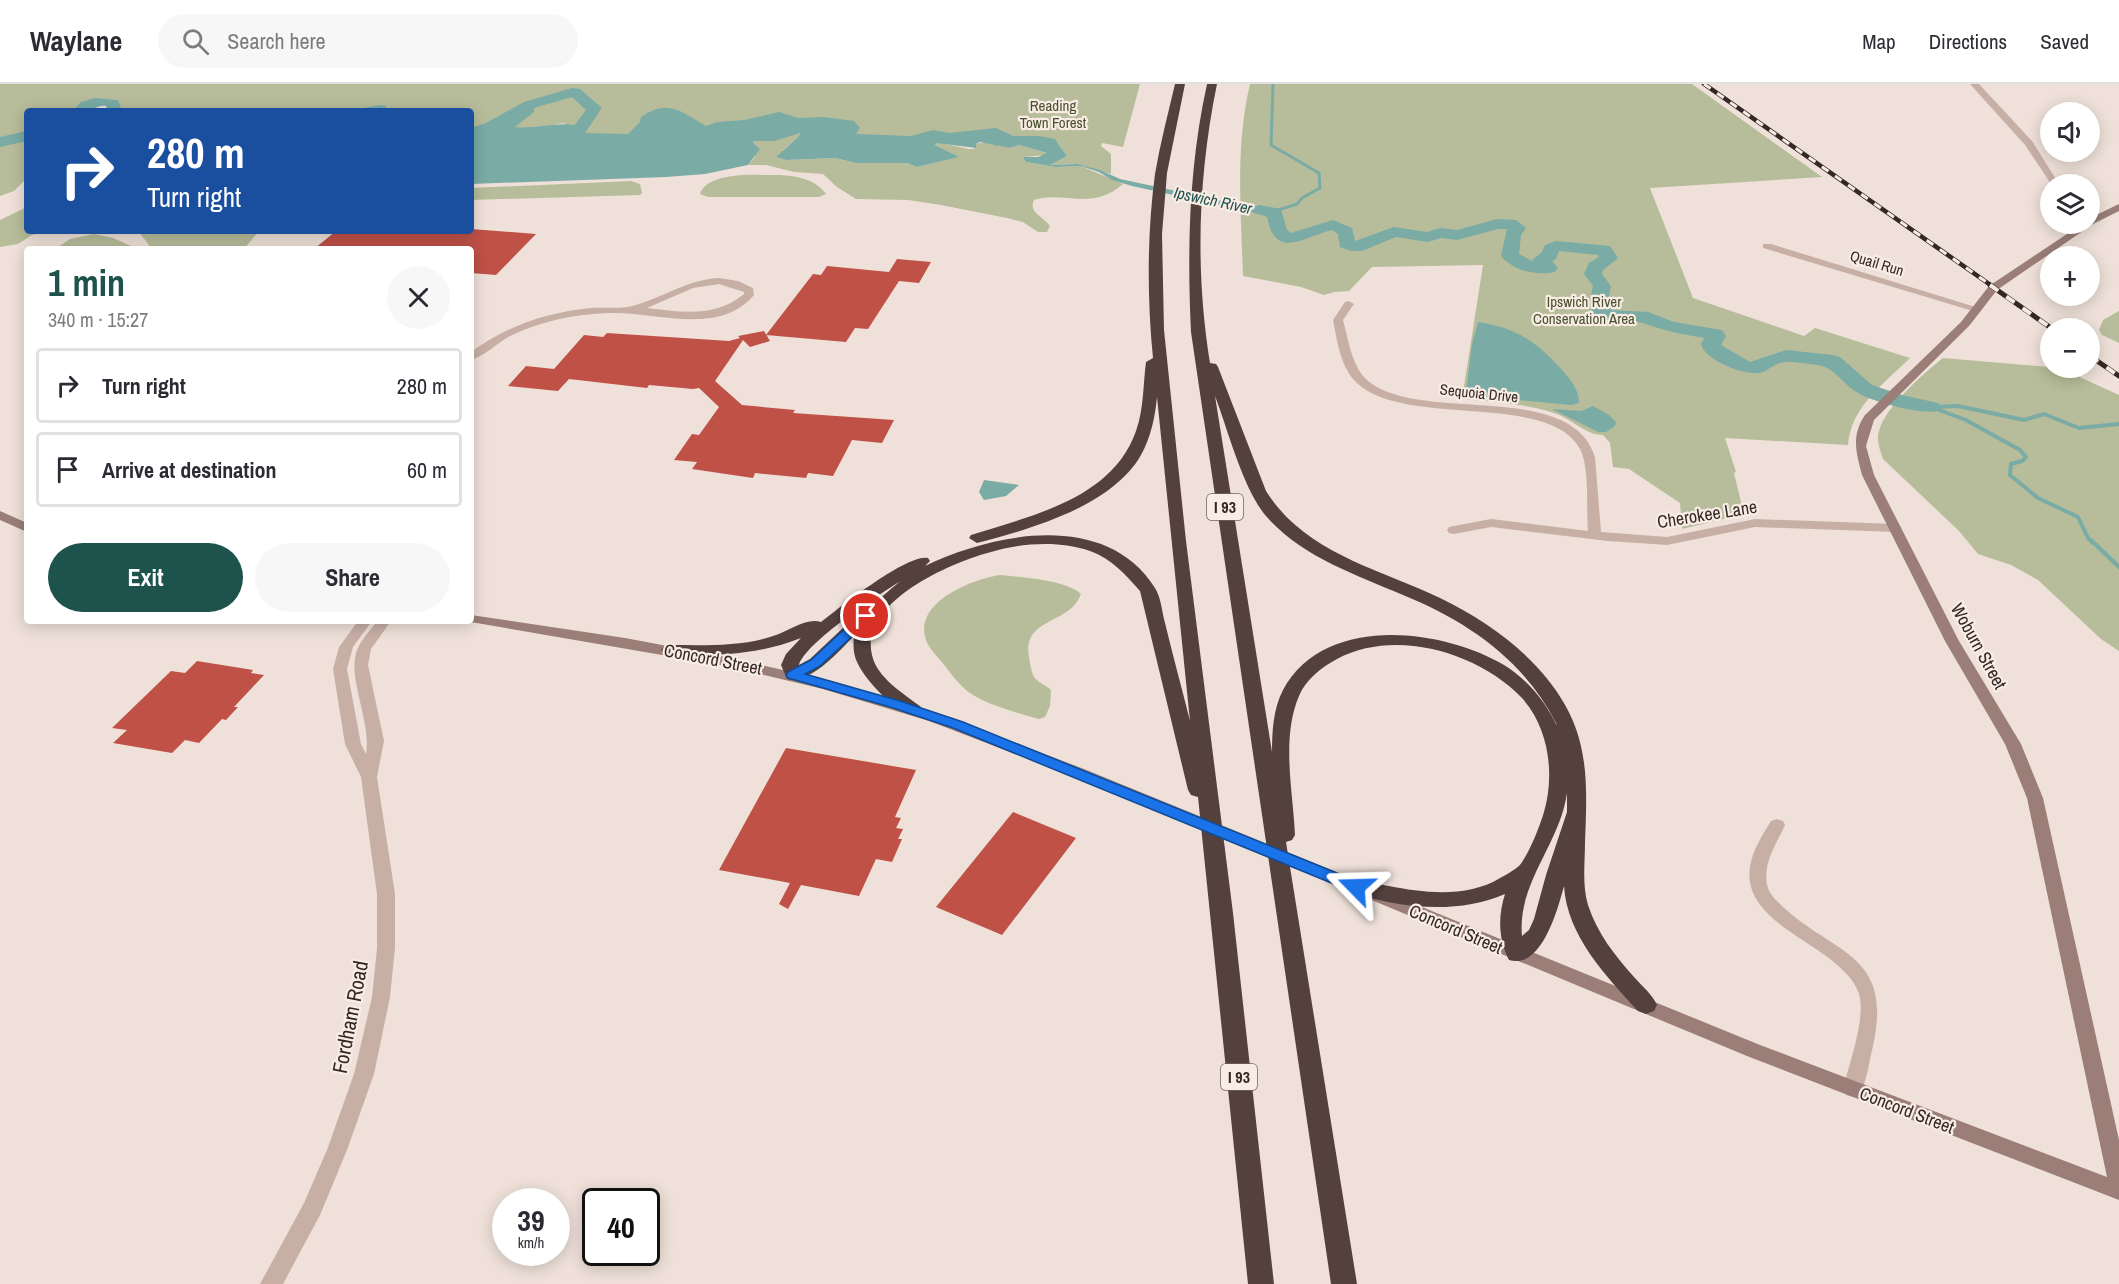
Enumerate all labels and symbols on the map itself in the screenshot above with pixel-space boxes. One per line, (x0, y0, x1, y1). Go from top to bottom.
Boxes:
park label: Reading Town Forest (1020, 95, 1087, 133)
water label: Ipswich River (1172, 181, 1255, 219)
street label: Quail Run (1847, 245, 1907, 281)
park label: Ipswich River Conservation Area (1533, 291, 1635, 329)
street label: Sequoia Drive (1439, 378, 1519, 408)
road number: I 93 (1207, 494, 1243, 520)
street label: Cherokee Lane (1655, 494, 1759, 534)
pin (840, 590, 891, 641)
street label: Woburn Street (1945, 598, 2013, 694)
street label: Concord Street (662, 637, 764, 681)
position arrow (1324, 855, 1388, 919)
street label: Concord Street (1405, 898, 1507, 960)
street label: Fordham Road (325, 958, 375, 1076)
road number: I 93 (1221, 1064, 1257, 1090)
street label: Concord Street (1856, 1081, 1958, 1139)
speed limit sign: 40 (582, 1188, 660, 1266)

